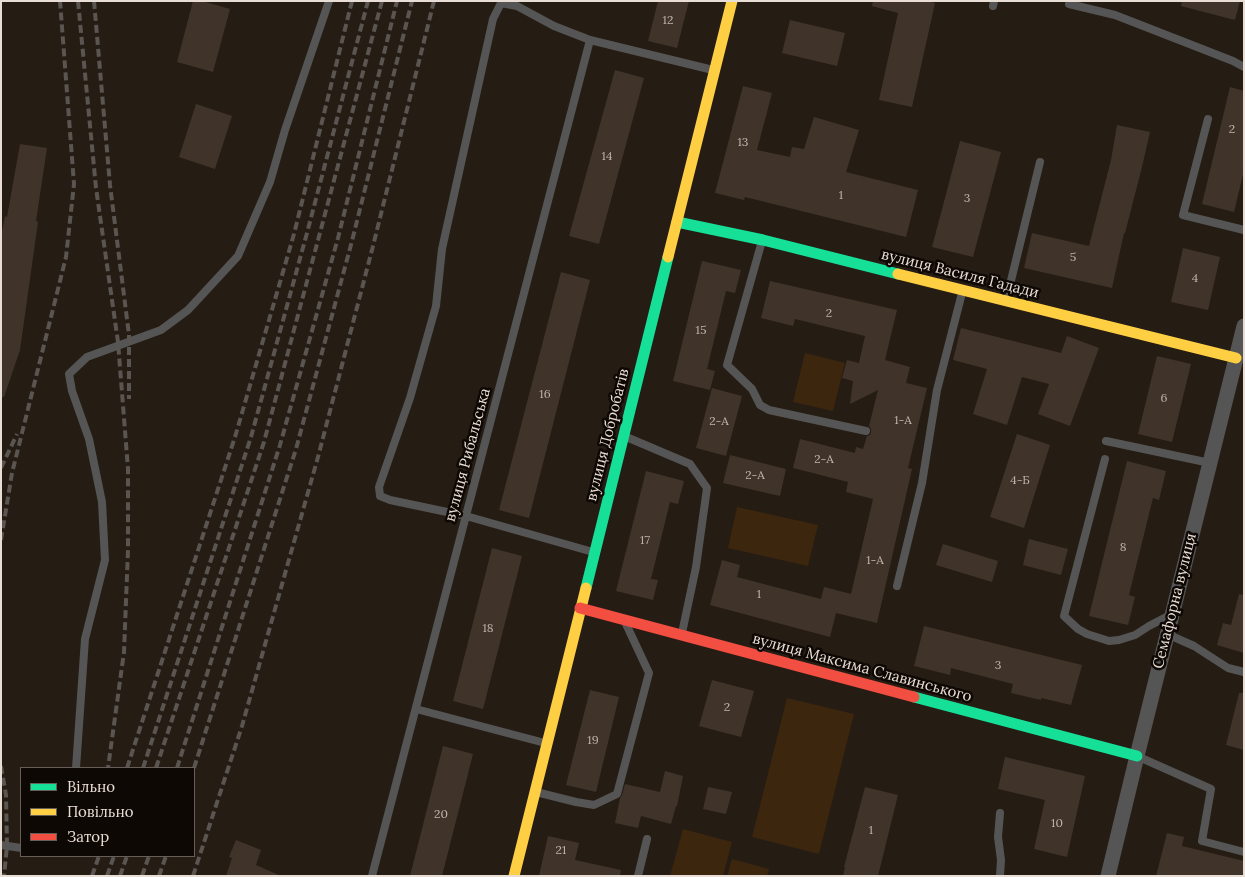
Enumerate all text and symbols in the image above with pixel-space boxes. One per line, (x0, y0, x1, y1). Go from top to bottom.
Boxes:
house number: 12 (663, 14, 673, 28)
house number: 2 (1229, 123, 1235, 137)
house number: 13 (737, 136, 749, 150)
house number: 14 (602, 150, 612, 164)
house number: 1 (839, 189, 843, 203)
house number: 3 (964, 192, 970, 206)
street label: вулиця Василя Гадади (879, 246, 1041, 302)
house number: 5 (1070, 251, 1076, 265)
house number: 4 (1192, 272, 1198, 286)
house number: 2 (826, 307, 832, 321)
house number: 15 (696, 324, 706, 338)
street label: вулиця Добробатів (583, 367, 633, 503)
street label: вулиця Рибальська (442, 386, 494, 524)
house number: 16 (539, 388, 551, 402)
house number: 6 (1161, 392, 1167, 406)
house number: 1-А (894, 414, 912, 428)
house number: 2-А (709, 415, 729, 429)
house number: 2-А (814, 453, 834, 467)
house number: 2-А (745, 469, 765, 483)
house number: 4-Б (1010, 474, 1030, 488)
street label: Семафорна вулиця (1149, 531, 1201, 671)
house number: 17 (640, 534, 650, 548)
house number: 8 (1120, 541, 1126, 555)
house number: 1-А (866, 554, 884, 568)
house number: 1 (757, 588, 761, 602)
house number: 18 (482, 622, 494, 636)
street label: вулиця Максима Славинського (750, 630, 974, 706)
house number: 3 (995, 659, 1001, 673)
house number: 2 (724, 701, 730, 715)
house number: 19 (587, 734, 599, 748)
legend (20, 767, 195, 857)
text: Вільно (67, 777, 115, 796)
text: Повільно (67, 802, 133, 821)
house number: 20 (434, 808, 448, 822)
house number: 10 (1051, 817, 1063, 831)
house number: 1 (869, 824, 873, 838)
text: Затор (67, 827, 109, 846)
house number: 21 (556, 844, 566, 858)

